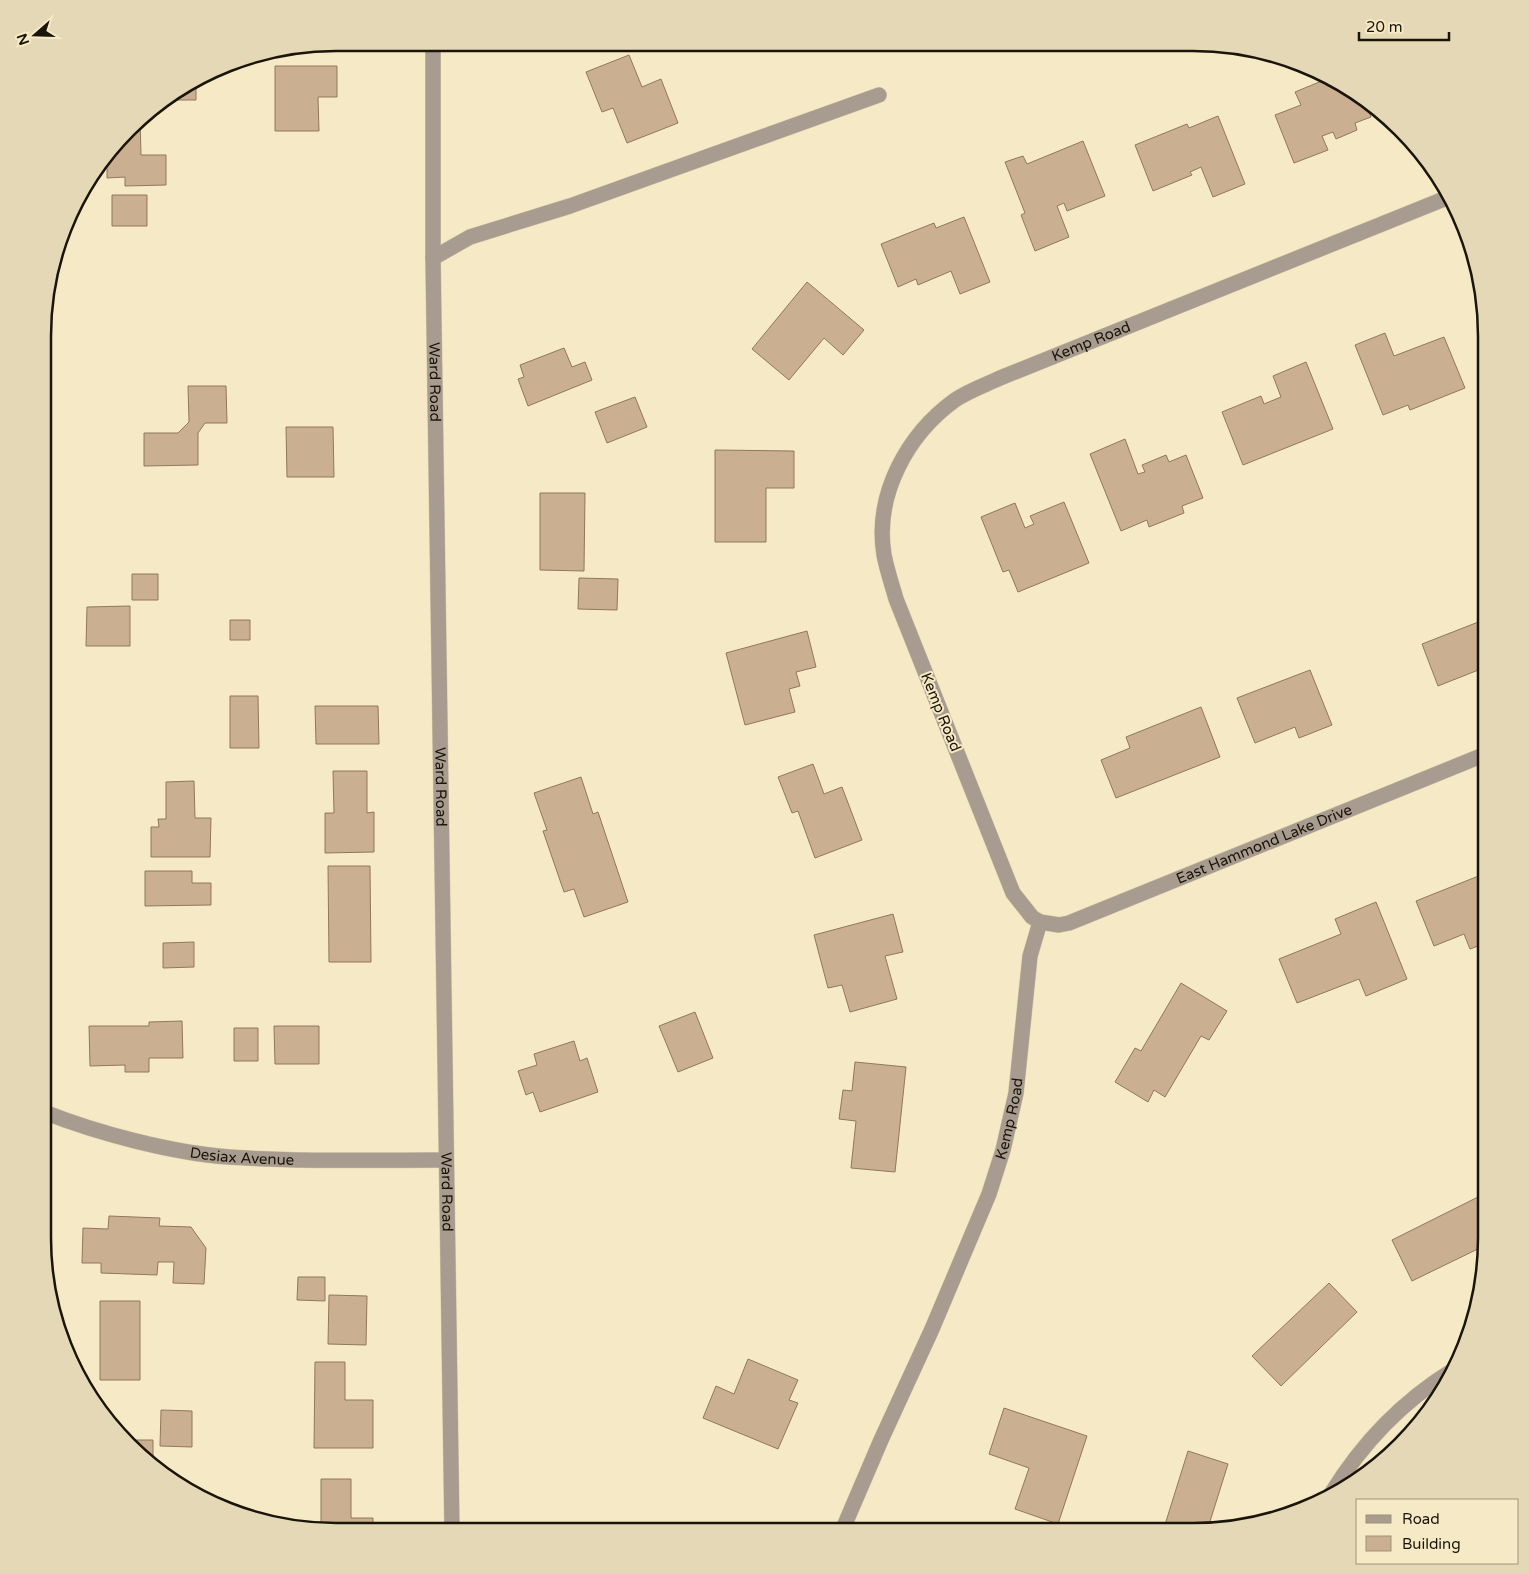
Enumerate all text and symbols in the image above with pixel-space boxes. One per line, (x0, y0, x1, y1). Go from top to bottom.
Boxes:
north arrow (10, 10, 60, 60)
scale bar (1359, 10, 1449, 42)
text: 20 m (1366, 18, 1403, 36)
text: N (13, 31, 33, 47)
street label: Kemp Road (1049, 317, 1133, 365)
street label: Ward Road (425, 342, 444, 422)
street label: Kemp Road (917, 670, 965, 754)
street label: Ward Road (431, 747, 450, 827)
street label: East Hammond Lake Drive (1174, 800, 1355, 888)
street label: Kemp Road (992, 1077, 1027, 1162)
street label: Desiax Avenue (189, 1143, 294, 1169)
street label: Ward Road (437, 1152, 457, 1232)
legend (1356, 1499, 1519, 1564)
text: Road (1402, 1510, 1440, 1528)
text: Building (1402, 1535, 1461, 1553)

